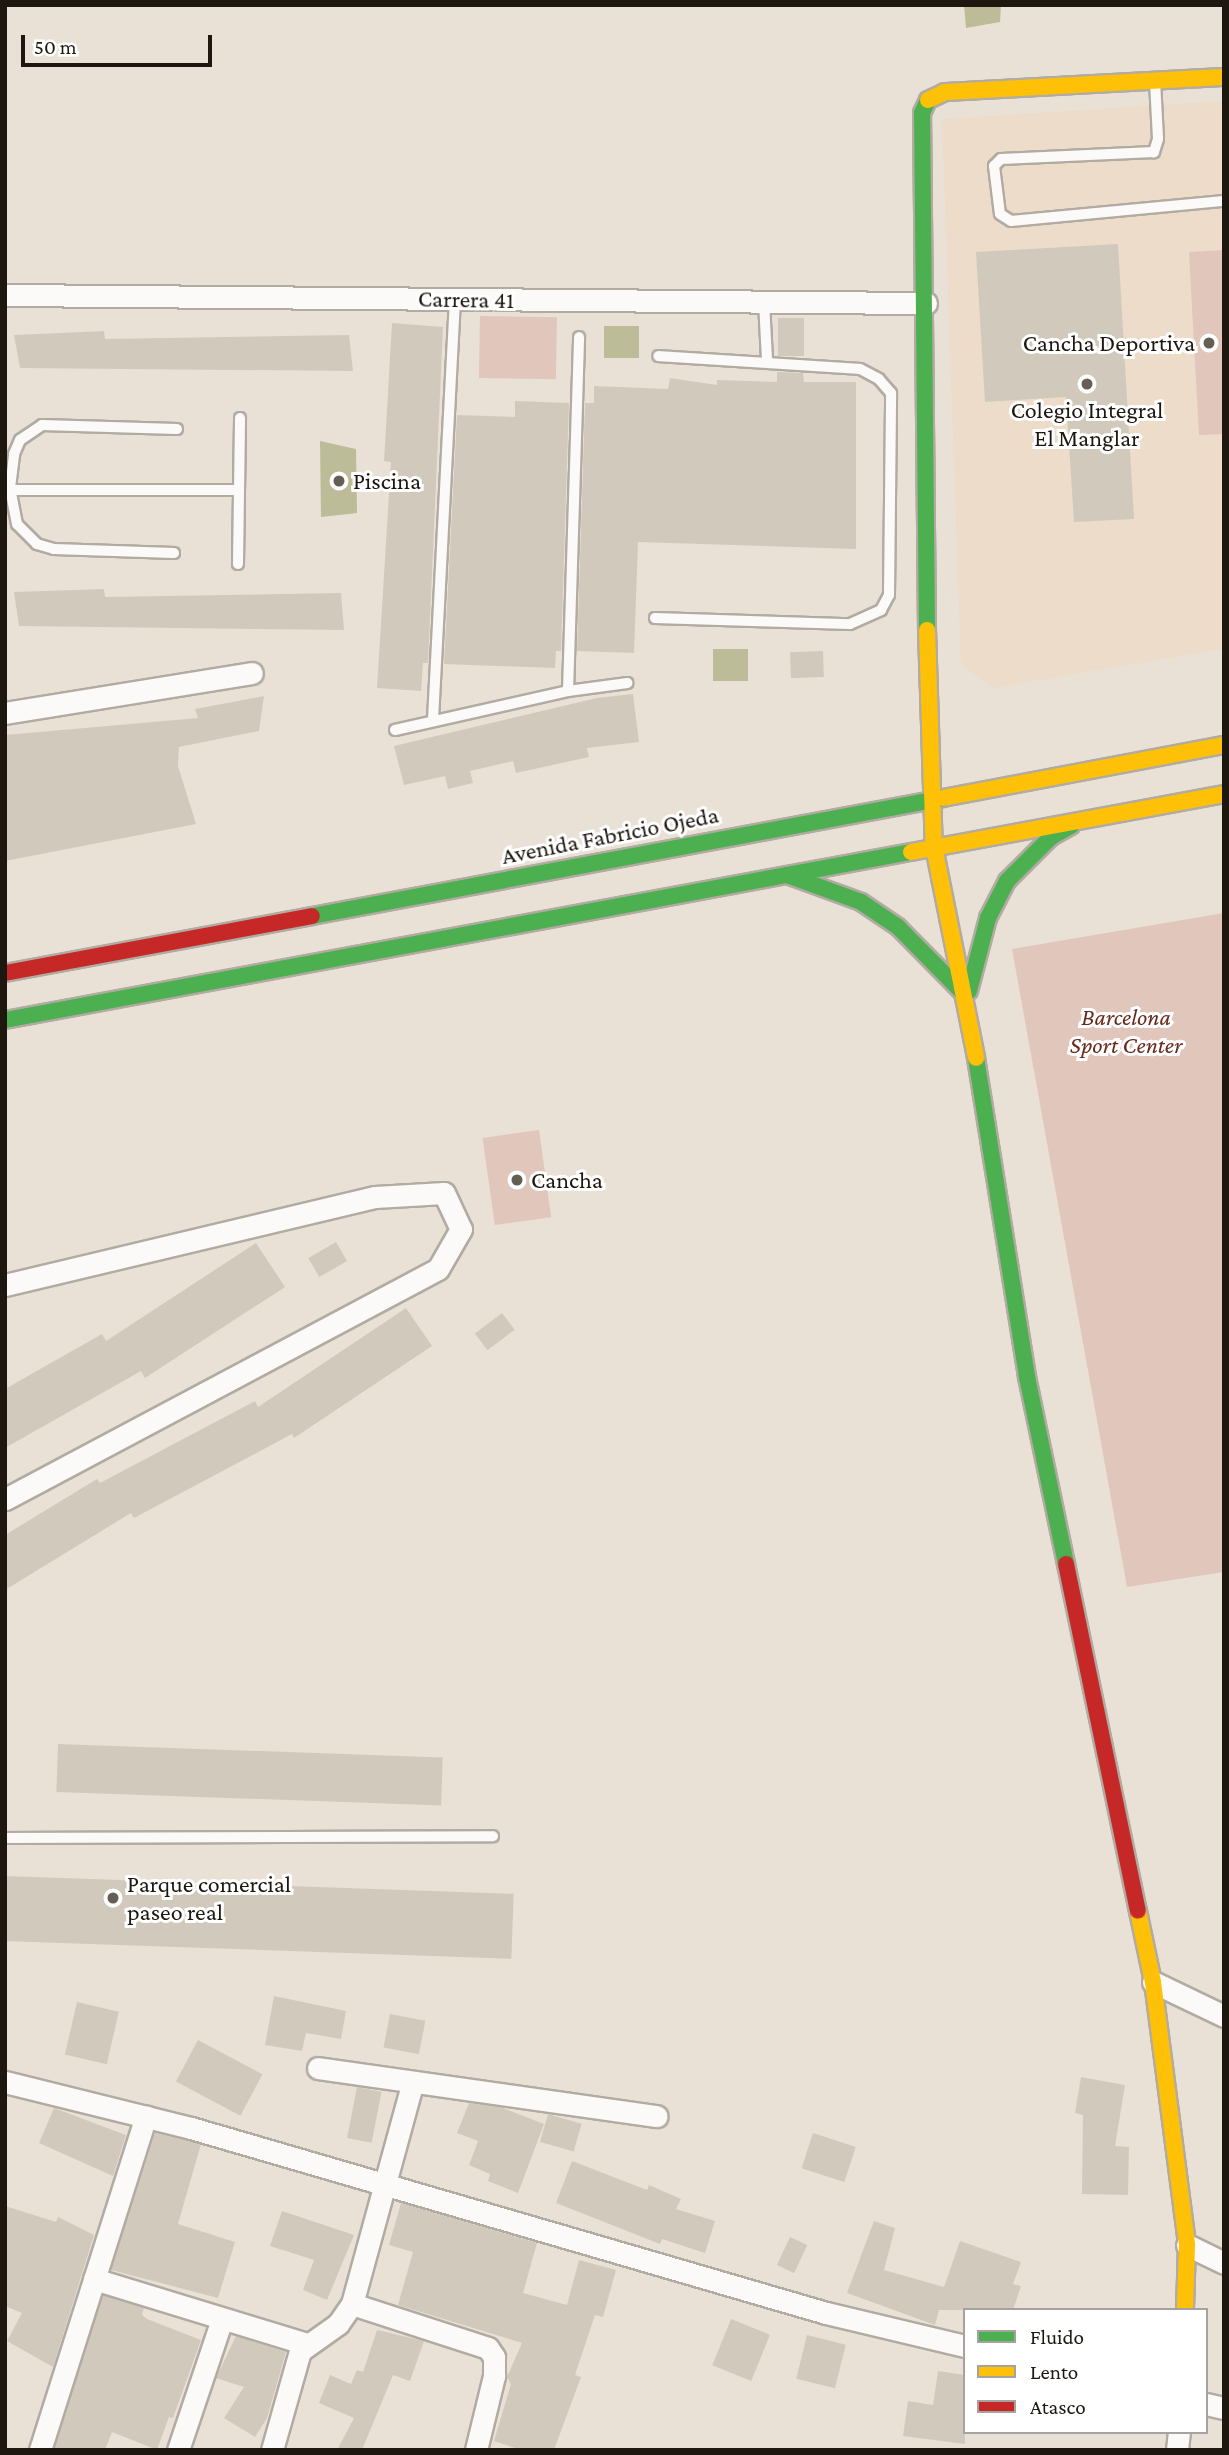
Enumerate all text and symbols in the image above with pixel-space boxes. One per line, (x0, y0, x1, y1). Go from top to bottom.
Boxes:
scale bar (24, 21, 215, 65)
text: 50 m (34, 35, 77, 59)
street label: Carrera 41 (418, 284, 514, 314)
place label: Cancha Deportiva (1023, 329, 1195, 357)
marker: Cancha Deportiva (1201, 335, 1217, 351)
marker: Colegio Integral El Manglar (1079, 376, 1095, 392)
place label: Colegio Integral El Manglar (1011, 396, 1163, 452)
place label: Piscina (353, 467, 421, 495)
marker: Piscina (331, 473, 347, 489)
street label: Avenida Fabricio Ojeda (499, 800, 721, 870)
park label: Barcelona Sport Center (1070, 1003, 1182, 1059)
place label: Cancha (531, 1166, 603, 1194)
marker: Cancha (509, 1172, 525, 1188)
place label: Parque comercial paseo real (127, 1870, 291, 1926)
marker: Parque comercial paseo real (105, 1890, 121, 1906)
legend (963, 2308, 1208, 2434)
text: Fluido (1030, 2325, 1084, 2349)
text: Lento (1030, 2360, 1078, 2384)
text: Atasco (1030, 2395, 1086, 2419)

